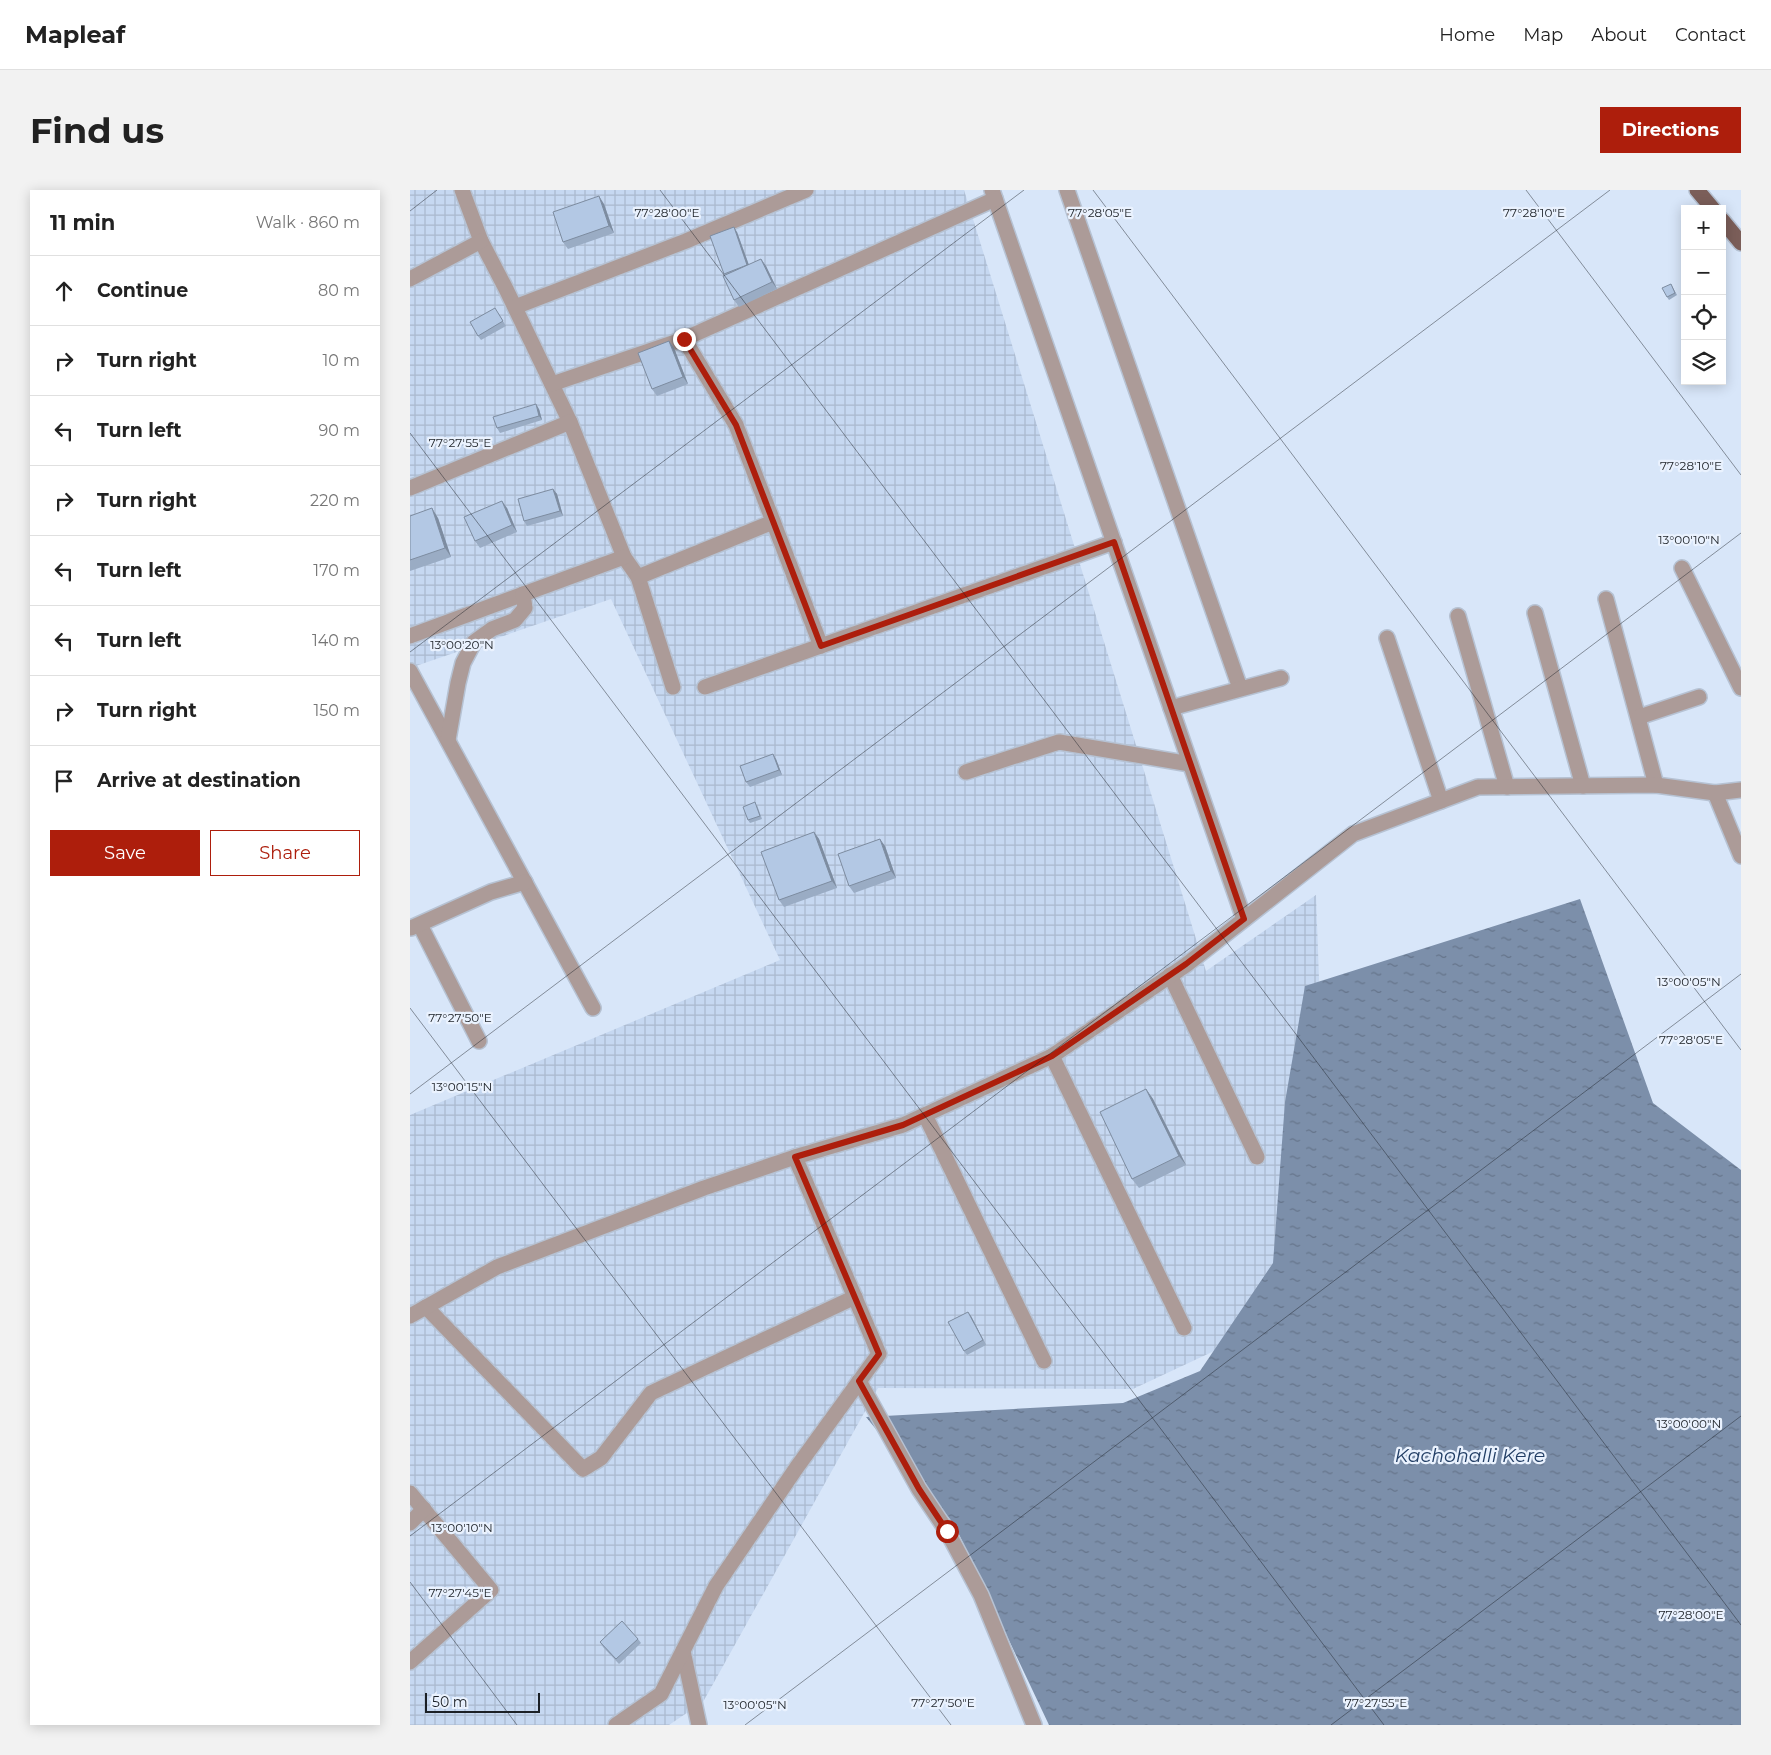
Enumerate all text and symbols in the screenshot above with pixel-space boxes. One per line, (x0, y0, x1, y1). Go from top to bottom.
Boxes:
text: Mapleaf (25, 20, 125, 49)
text: Home (1439, 24, 1495, 46)
text: Map (1523, 24, 1563, 46)
text: About (1591, 24, 1647, 46)
text: Contact (1675, 24, 1746, 46)
button: Directions (1600, 107, 1741, 153)
text: Find us (30, 109, 164, 152)
text: 77°28'00"E (634, 205, 700, 220)
text: 77°28'05"E (1068, 205, 1132, 220)
text: 77°28'10"E (1503, 205, 1565, 220)
map controls (1681, 205, 1726, 385)
button: + (1681, 205, 1726, 250)
text: 11 min (50, 210, 115, 235)
text: Walk · 860 m (256, 213, 360, 232)
button: − (1681, 250, 1726, 295)
icon: ahead (50, 277, 78, 305)
text: Continue (97, 279, 188, 302)
text: 80 m (318, 281, 360, 300)
button: locate (1681, 295, 1726, 340)
route end (673, 328, 696, 351)
button: layers (1681, 340, 1726, 385)
icon: right (50, 347, 78, 375)
text: Turn right (97, 349, 197, 372)
text: 10 m (322, 351, 360, 370)
icon: left (50, 417, 78, 445)
text: Turn left (97, 419, 182, 442)
text: 90 m (318, 421, 360, 440)
text: 77°27'55"E (429, 435, 491, 450)
text: 77°28'10"E (1660, 458, 1722, 473)
icon: right (50, 487, 78, 515)
text: Turn right (97, 489, 197, 512)
text: 220 m (310, 491, 360, 510)
text: 13°00'10"N (1658, 532, 1720, 547)
icon: left (50, 557, 78, 585)
text: Turn left (97, 559, 182, 582)
text: 170 m (313, 561, 360, 580)
icon: left (50, 627, 78, 655)
text: Turn left (97, 629, 182, 652)
text: 140 m (312, 631, 360, 650)
text: 13°00'20"N (430, 637, 494, 652)
icon: right (50, 697, 78, 725)
text: Turn right (97, 699, 197, 722)
text: 150 m (313, 701, 360, 720)
icon: arrive (50, 767, 78, 795)
text: Arrive at destination (97, 769, 301, 792)
button: Save (50, 830, 200, 876)
button: Share (210, 830, 360, 876)
text: 13°00'05"N (1657, 974, 1721, 989)
text: 77°27'50"E (428, 1010, 492, 1025)
text: 77°28'05"E (1659, 1032, 1723, 1047)
text: 13°00'15"N (432, 1079, 492, 1094)
text: 13°00'00"N (1657, 1416, 1721, 1431)
water label: Kachohalli Kere (1395, 1444, 1545, 1467)
text: 13°00'10"N (431, 1520, 493, 1535)
route start (936, 1520, 959, 1543)
text: 77°27'45"E (429, 1585, 491, 1600)
text: 77°28'00"E (1658, 1607, 1724, 1622)
scale bar (425, 1690, 540, 1713)
text: 50 m (432, 1693, 468, 1711)
text: 77°27'50"E (911, 1695, 975, 1710)
text: 77°27'55"E (1345, 1695, 1407, 1710)
text: 13°00'05"N (723, 1697, 787, 1712)

